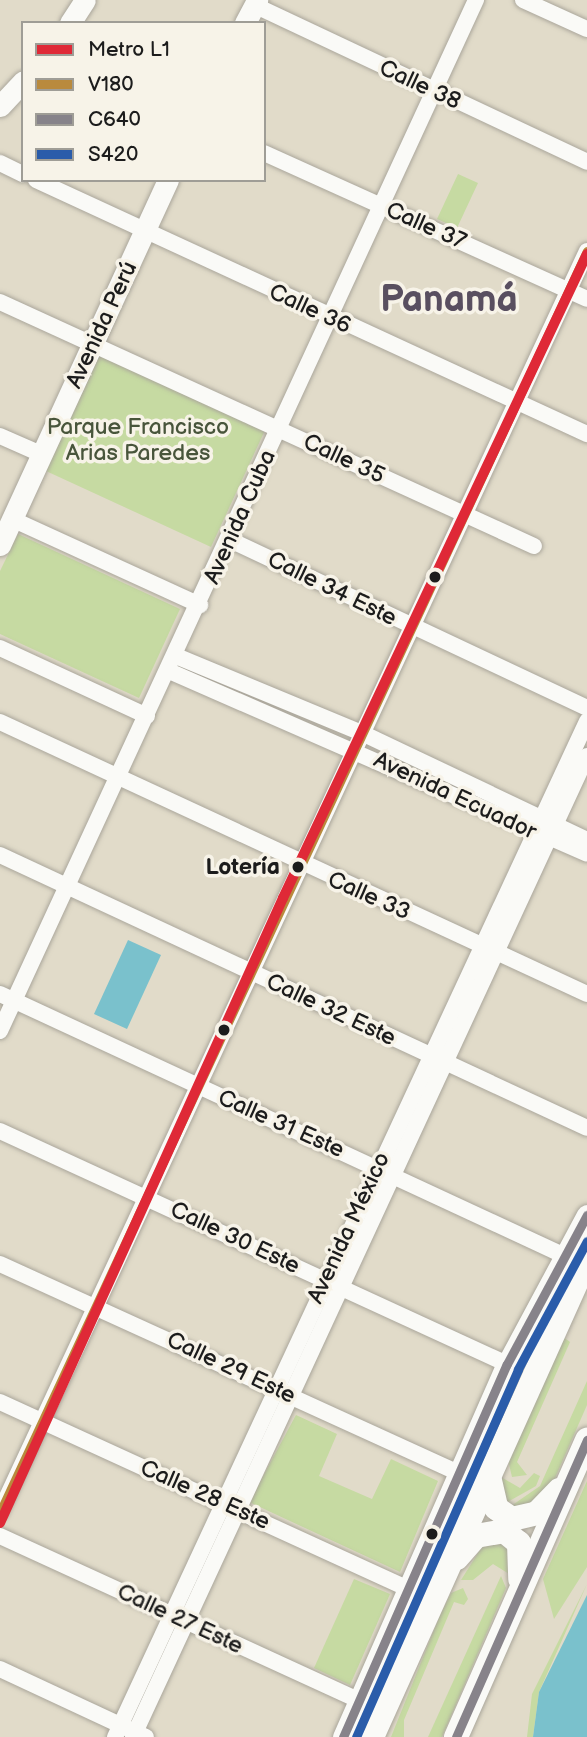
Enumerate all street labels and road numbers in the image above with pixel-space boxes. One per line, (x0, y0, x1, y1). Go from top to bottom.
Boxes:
street label: Calle 38 (375, 54, 465, 116)
street label: Calle 37 (382, 196, 470, 256)
street label: Avenida Perú (61, 257, 143, 393)
street label: Calle 36 (265, 278, 355, 340)
street label: Calle 35 (299, 428, 389, 490)
street label: Avenida Cuba (198, 446, 282, 588)
street label: Calle 34 Este (263, 546, 401, 632)
street label: Avenida Ecuador (369, 746, 541, 846)
street label: Calle 33 (323, 866, 415, 926)
street label: Calle 32 Este (262, 968, 400, 1052)
street label: Calle 31 Este (214, 1084, 348, 1164)
street label: Avenida México (302, 1148, 396, 1308)
street label: Calle 30 Este (166, 1196, 304, 1280)
street label: Calle 29 Este (162, 1326, 300, 1410)
street label: Calle 28 Este (136, 1454, 274, 1536)
street label: Calle 27 Este (112, 1578, 248, 1660)

